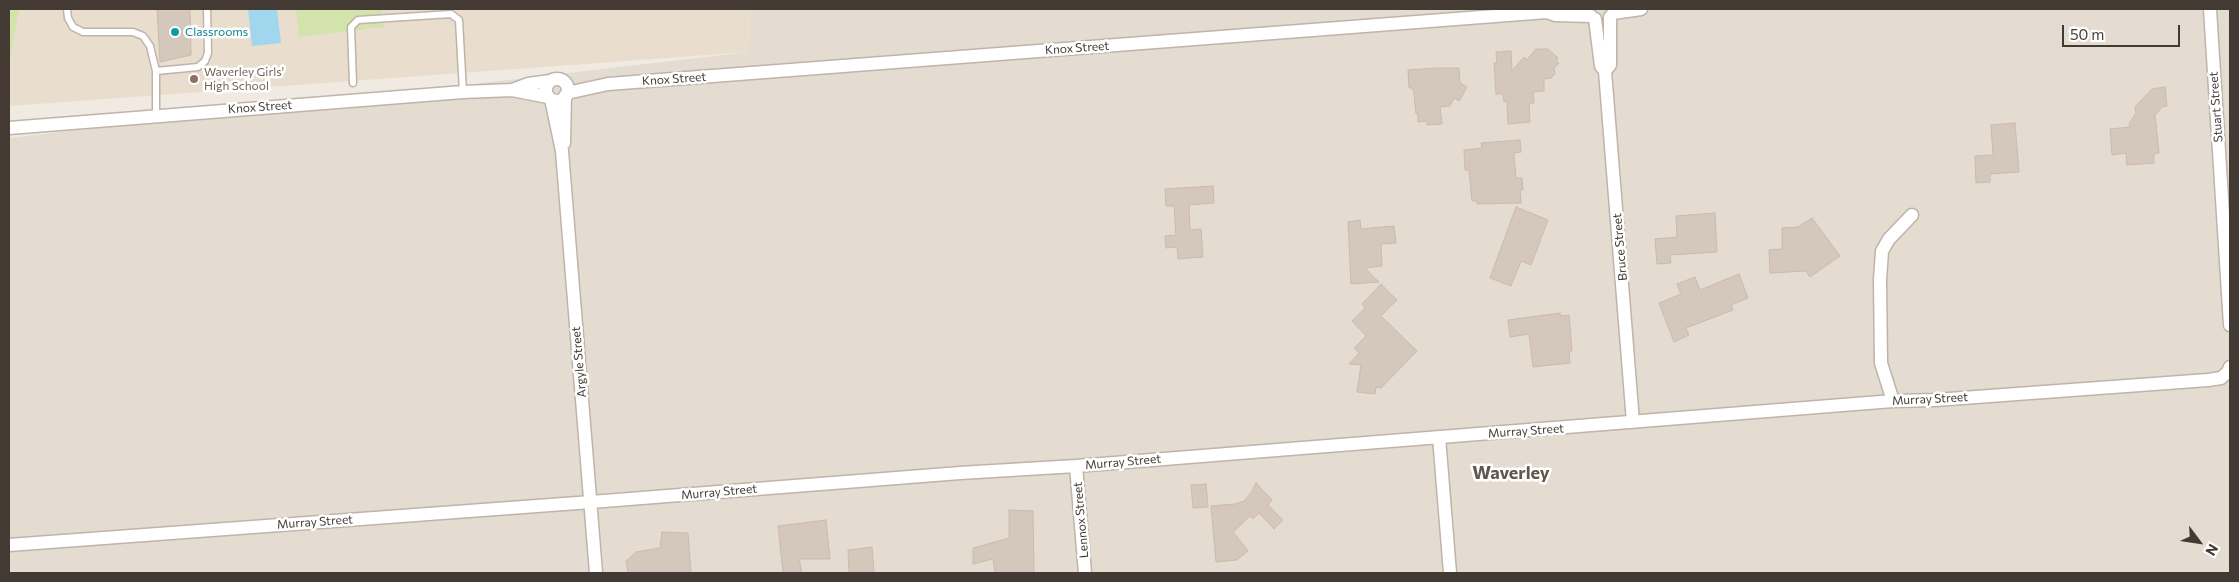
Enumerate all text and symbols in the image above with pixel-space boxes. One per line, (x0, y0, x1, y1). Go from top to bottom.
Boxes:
scale bar (2064, 15, 2182, 47)
place label: Classrooms (185, 25, 248, 39)
text: 50 m (2070, 25, 2104, 43)
marker: Classrooms (169, 26, 181, 38)
street label: Knox Street (1044, 39, 1110, 57)
place label: Waverley Girls' High School (204, 65, 284, 93)
street label: Knox Street (641, 70, 707, 88)
street label: Stuart Street (2206, 71, 2226, 143)
marker: Waverley Girls' High School (188, 73, 200, 85)
street label: Knox Street (227, 98, 293, 116)
street label: Bruce Street (1610, 213, 1630, 281)
street label: Argyle Street (569, 326, 589, 398)
street label: Murray Street (1892, 390, 1968, 408)
street label: Murray Street (1487, 421, 1565, 441)
street label: Murray Street (1084, 452, 1162, 472)
district label: Waverley (1472, 462, 1550, 484)
street label: Lennox Street (1070, 481, 1092, 559)
street label: Murray Street (680, 482, 758, 502)
street label: Murray Street (276, 512, 354, 532)
north arrow (2174, 517, 2224, 567)
text: N (2202, 541, 2222, 559)

